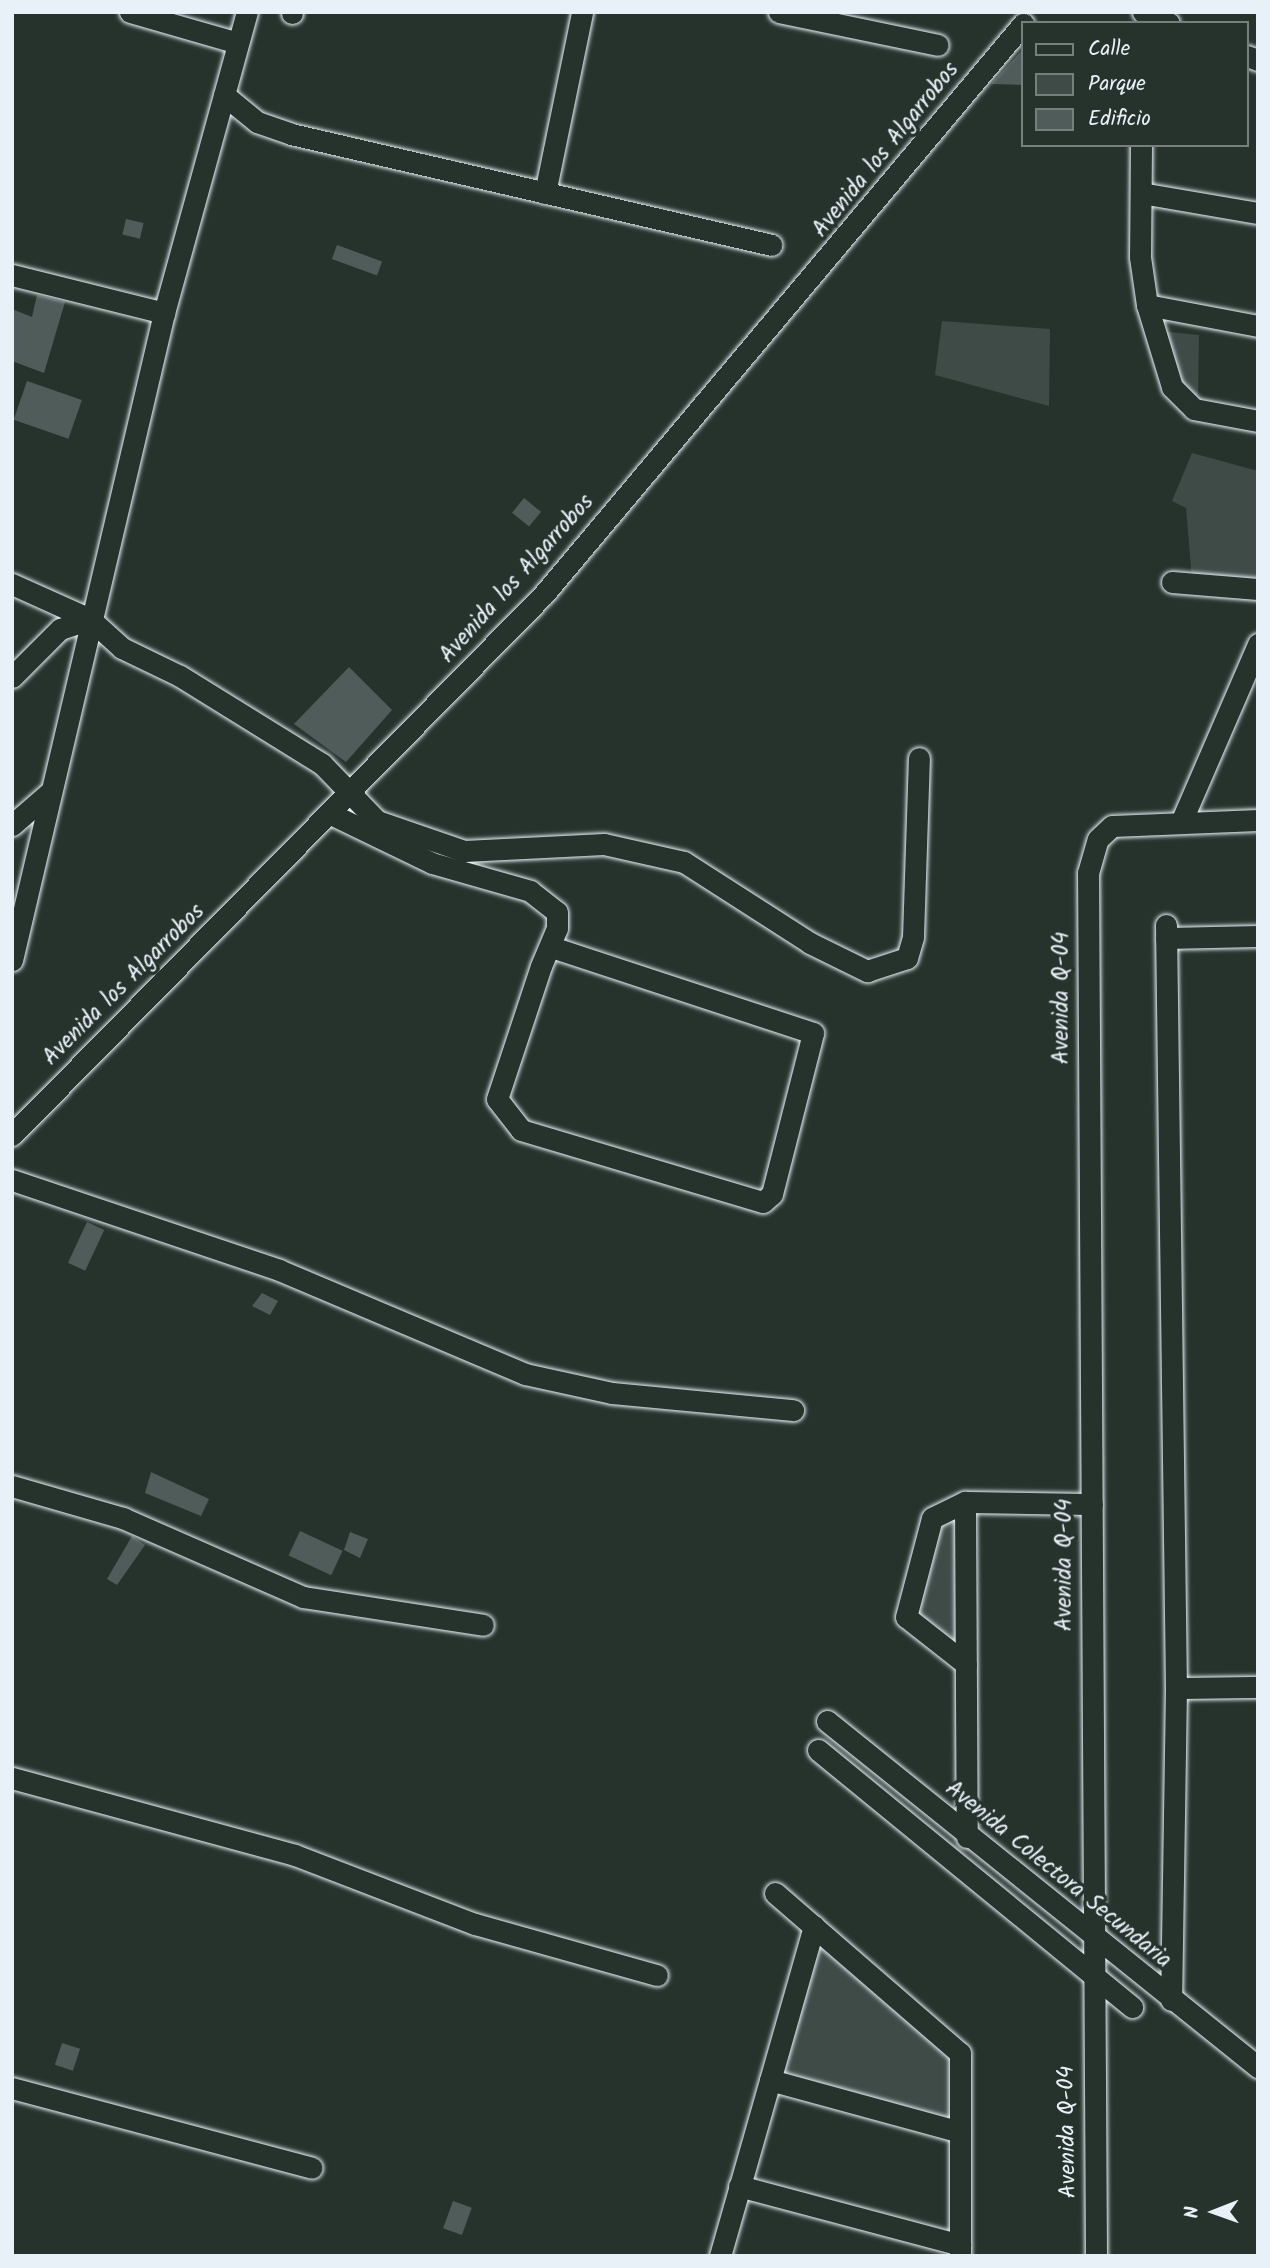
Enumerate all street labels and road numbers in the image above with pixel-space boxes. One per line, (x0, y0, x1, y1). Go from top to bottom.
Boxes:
street label: Avenida los Algarrobos (807, 57, 965, 243)
street label: Avenida los Algarrobos (434, 489, 600, 669)
street label: Avenida los Algarrobos (37, 898, 211, 1072)
street label: Avenida Q-04 (1048, 932, 1076, 1064)
street label: Avenida Q-04 (1051, 1499, 1079, 1631)
street label: Avenida Colectora Secundaria (939, 1775, 1177, 1975)
street label: Avenida Q-04 (1053, 2065, 1083, 2199)

